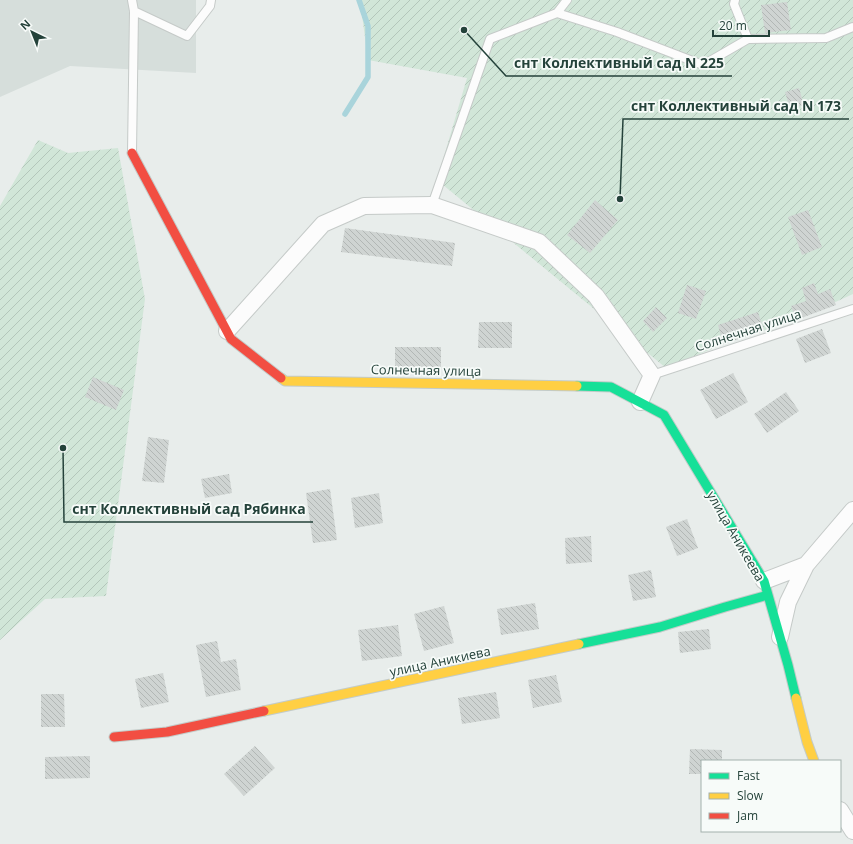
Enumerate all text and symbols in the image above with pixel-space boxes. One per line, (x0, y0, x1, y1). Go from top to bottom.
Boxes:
north arrow (12, 12, 52, 52)
scale bar (713, 12, 769, 38)
text: N (16, 16, 33, 33)
text: 20 m (719, 17, 747, 34)
callout: снт Коллективный сад N 225 (506, 50, 732, 76)
text: снт Коллективный сад N 225 (514, 53, 724, 72)
callout: снт Коллективный сад N 173 (623, 93, 849, 119)
text: снт Коллективный сад N 173 (631, 96, 841, 115)
street label: Солнечная улица (693, 304, 803, 356)
street label: Солнечная улица (371, 360, 481, 380)
street label: улица Аникеева (703, 487, 769, 585)
callout: снт Коллективный сад Рябинка (64, 496, 313, 522)
text: снт Коллективный сад Рябинка (72, 499, 306, 518)
street label: улица Аникиева (388, 642, 492, 680)
legend (701, 760, 841, 832)
text: Fast (737, 767, 760, 784)
text: Slow (737, 787, 764, 804)
text: Jam (736, 807, 758, 824)

